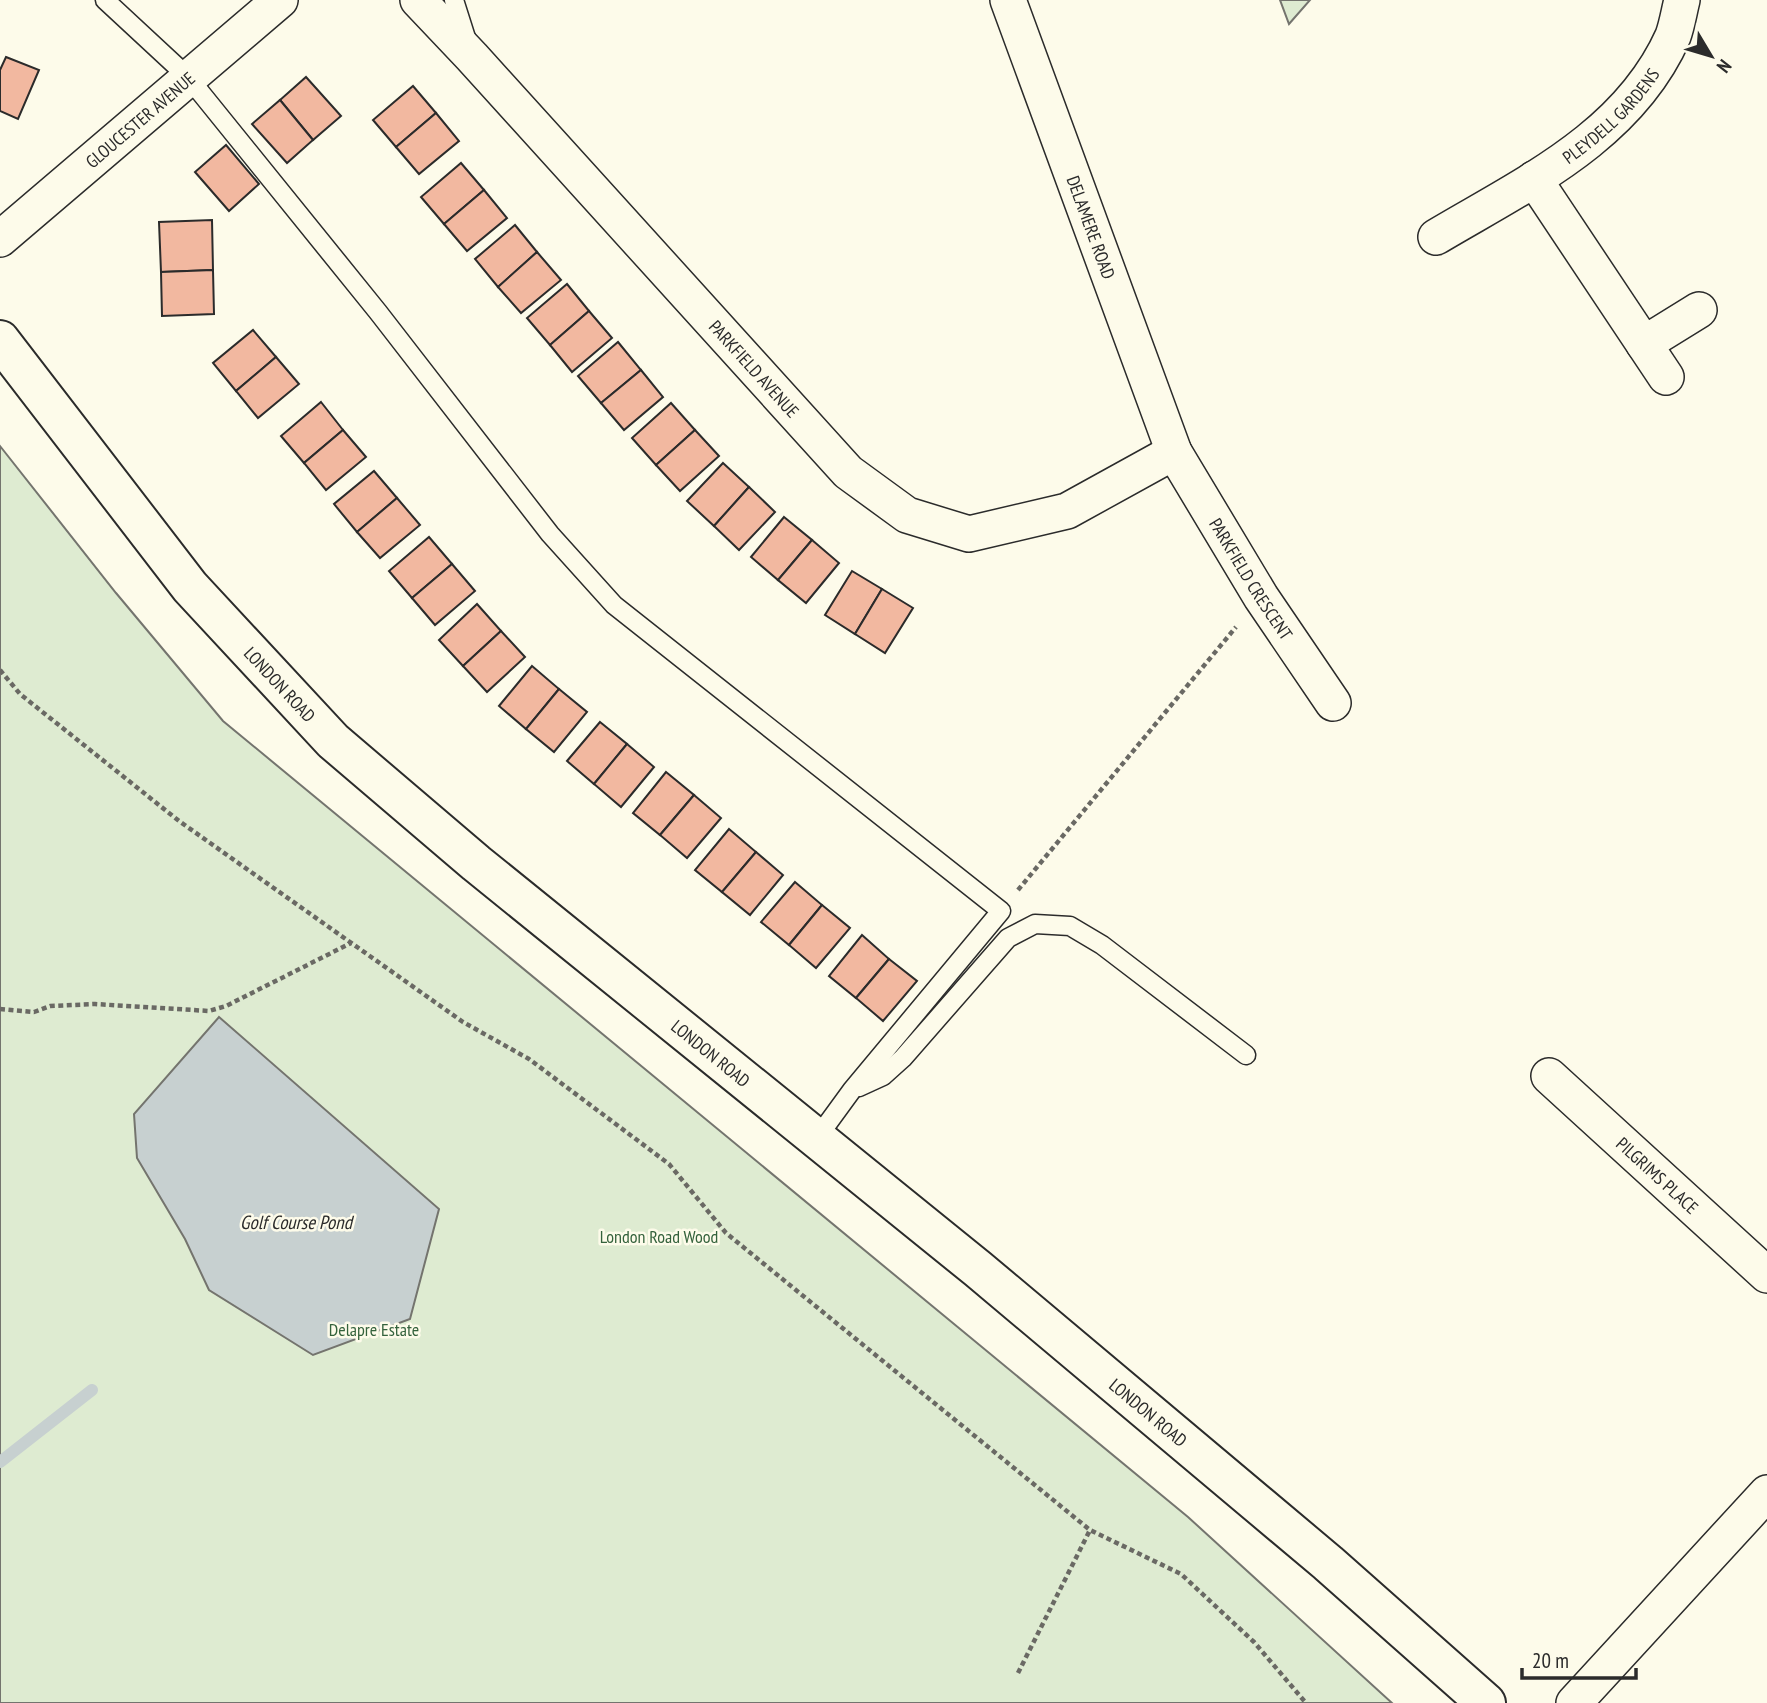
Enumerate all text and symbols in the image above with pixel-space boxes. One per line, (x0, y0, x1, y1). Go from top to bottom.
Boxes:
north arrow (1676, 21, 1746, 91)
text: N (1712, 55, 1737, 78)
street label: PLEYDELL GARDENS (1558, 63, 1664, 169)
street label: GLOUCESTER AVENUE (80, 66, 199, 173)
street label: DELAMERE ROAD (1062, 172, 1121, 282)
street label: PARKFIELD AVENUE (704, 315, 804, 422)
street label: PARKFIELD CRESCENT (1205, 514, 1298, 644)
street label: LONDON ROAD (239, 642, 321, 726)
street label: LONDON ROAD (667, 1014, 755, 1092)
street label: PILGRIMS PLACE (1612, 1132, 1703, 1218)
water label: Golf Course Pond (240, 1210, 355, 1234)
park label: London Road Wood (600, 1225, 718, 1248)
park label: Delapre Estate (329, 1318, 419, 1341)
street label: LONDON ROAD (1105, 1373, 1192, 1451)
scale bar (1522, 1636, 1636, 1680)
text: 20 m (1532, 1647, 1569, 1674)

